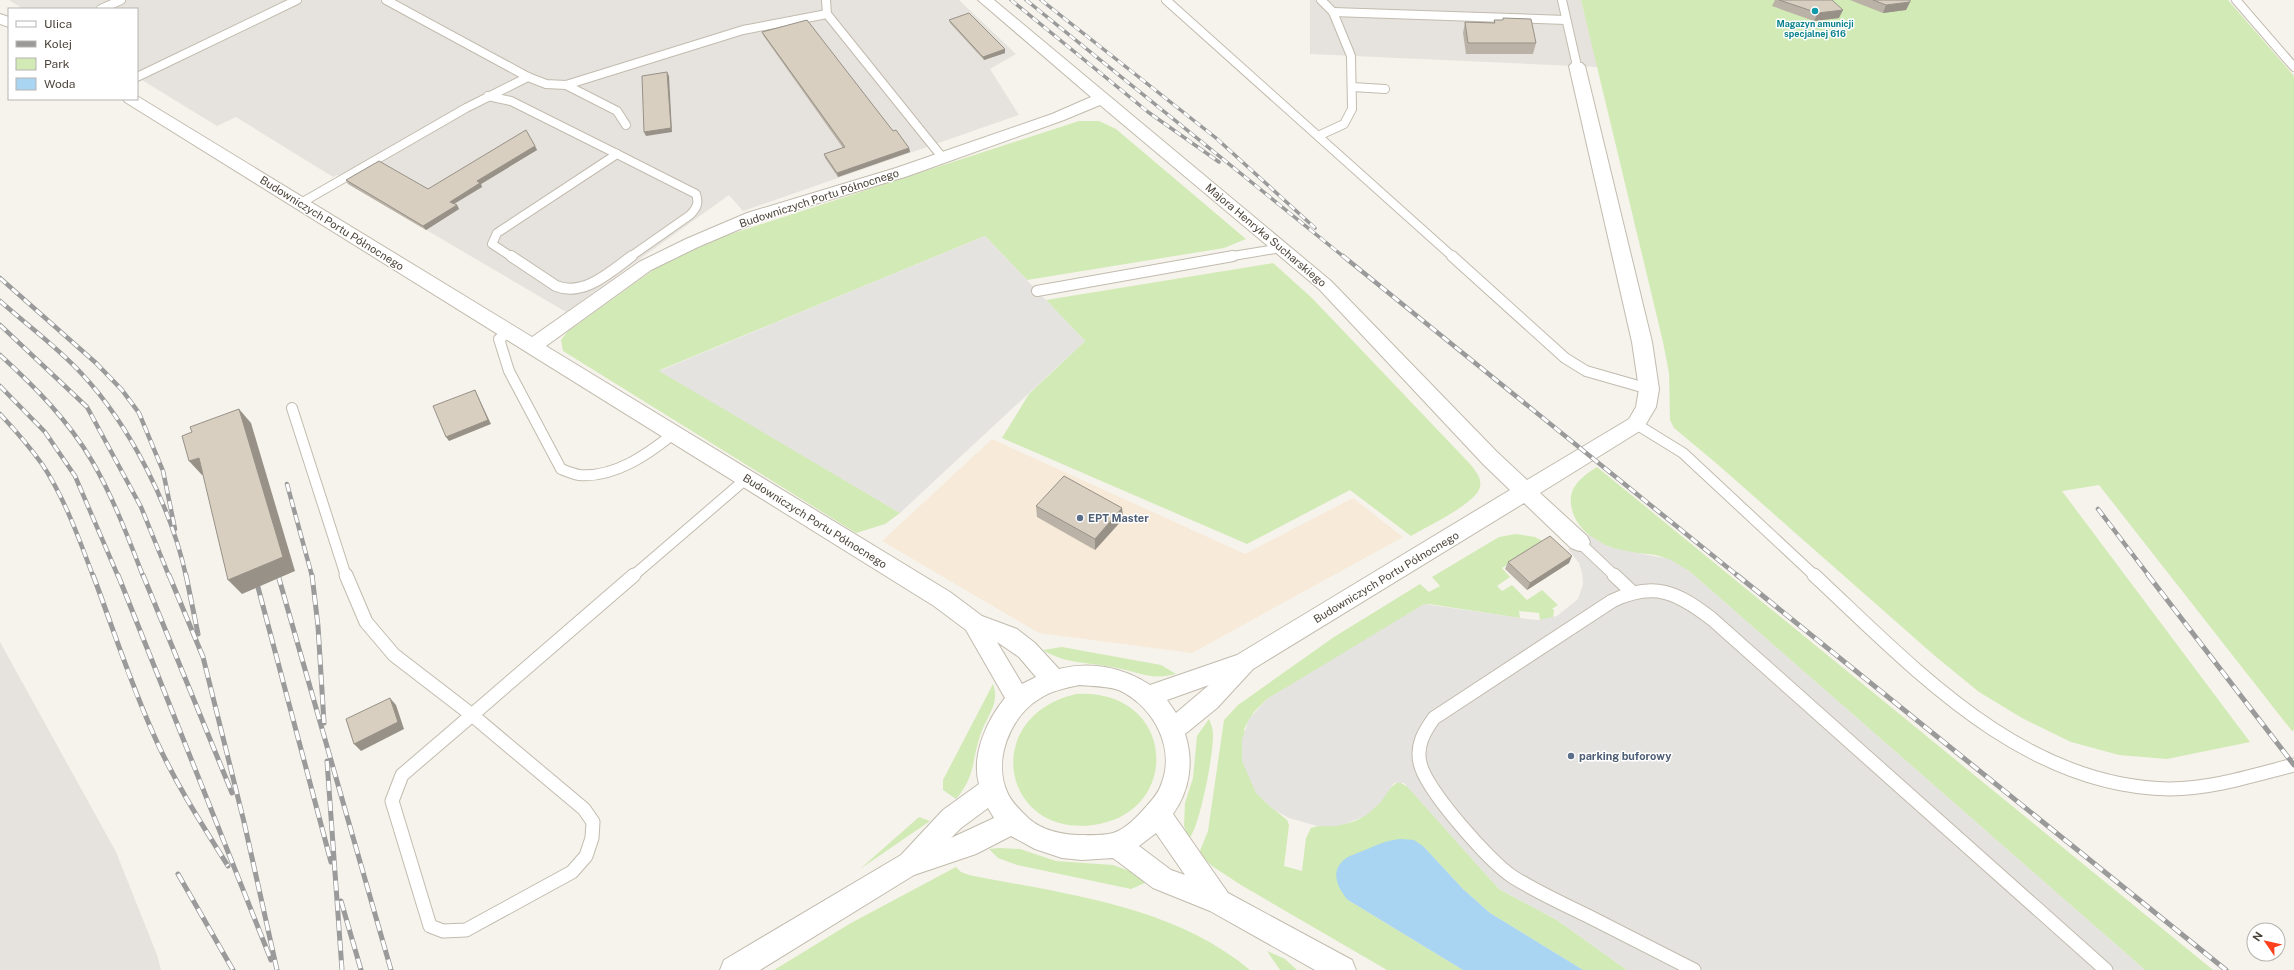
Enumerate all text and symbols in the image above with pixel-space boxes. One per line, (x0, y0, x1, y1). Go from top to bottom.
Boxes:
marker: Magazyn amunicji specjalnej 616 (1810, 6, 1820, 16)
legend (8, 8, 138, 100)
text: Ulica (44, 17, 72, 31)
place label: Magazyn amunicji specjalnej 616 (1776, 18, 1854, 39)
text: Kolej (44, 37, 72, 51)
text: Park (44, 57, 70, 71)
text: Woda (44, 77, 75, 91)
street label: Budowniczych Portu Północnego (738, 166, 900, 230)
street label: Budowniczych Portu Północnego (258, 174, 406, 272)
street label: Majora Henryka Sucharskiego (1203, 181, 1329, 289)
street label: Budowniczych Portu Północnego (741, 472, 889, 570)
place label: EPT Master (1088, 512, 1149, 524)
marker: EPT Master (1075, 513, 1085, 523)
street label: Budowniczych Portu Północnego (1311, 529, 1461, 625)
place label: parking buforowy (1579, 750, 1672, 762)
marker: parking buforowy (1566, 751, 1576, 761)
north arrow (2246, 922, 2286, 962)
text: N (2250, 929, 2265, 943)

